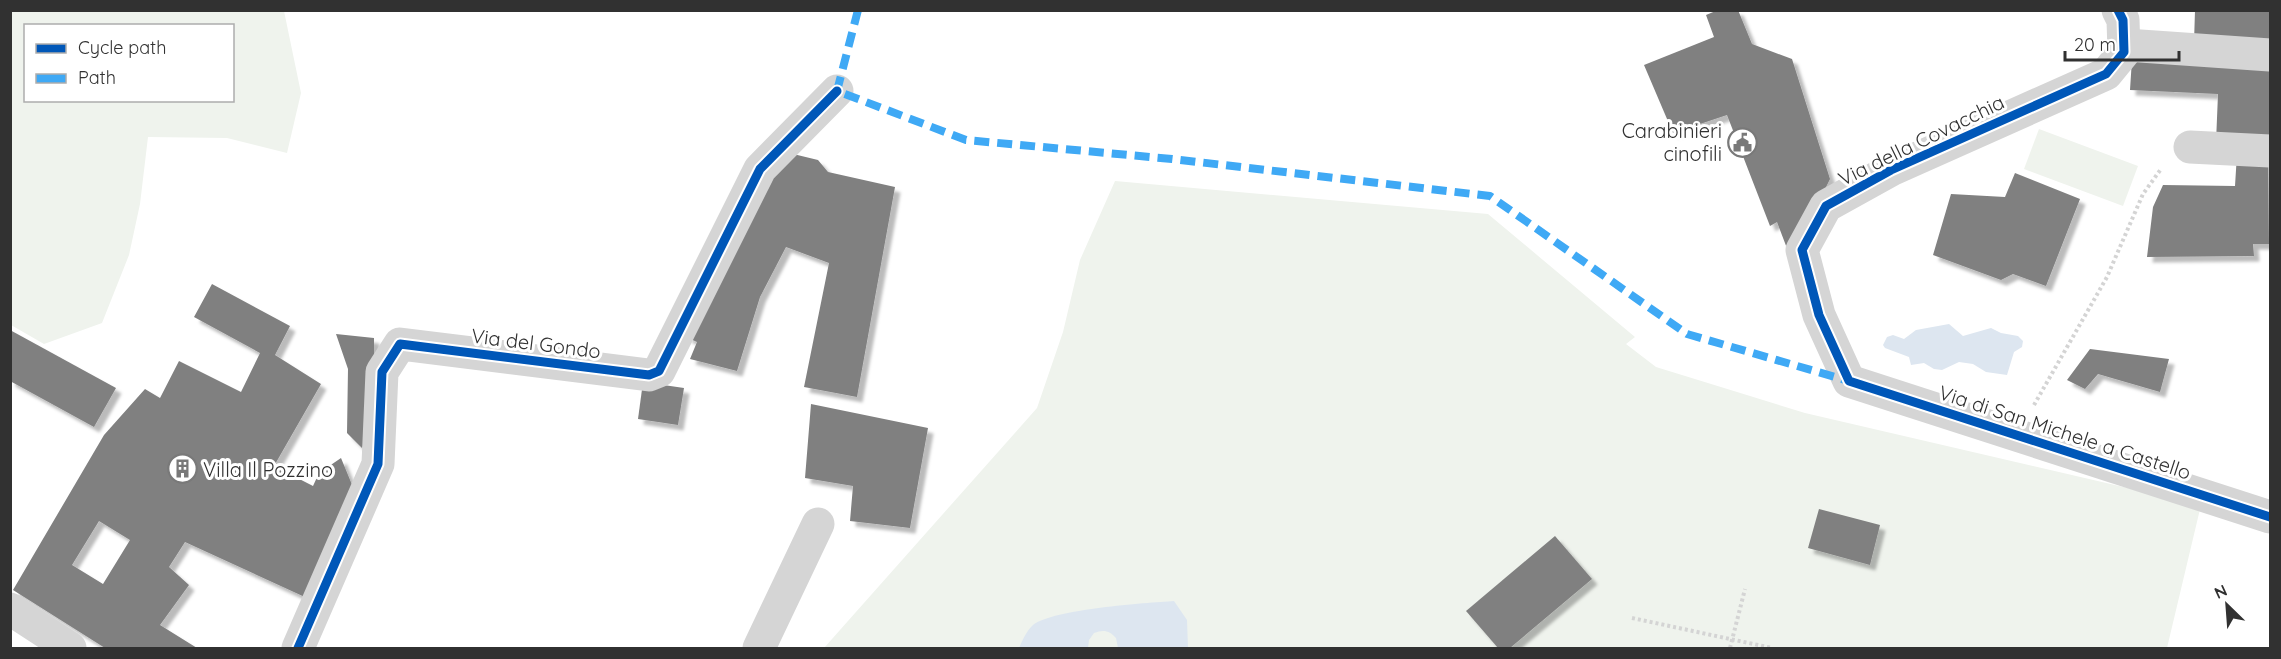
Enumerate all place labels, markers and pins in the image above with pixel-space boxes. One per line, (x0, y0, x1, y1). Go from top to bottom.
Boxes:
place label: Carabinieri cinofili (1622, 118, 1722, 166)
public building icon: Carabinieri cinofili (1727, 126, 1759, 158)
building icon: Villa Il Pozzino (166, 453, 198, 485)
place label: Villa Il Pozzino (203, 457, 333, 482)

